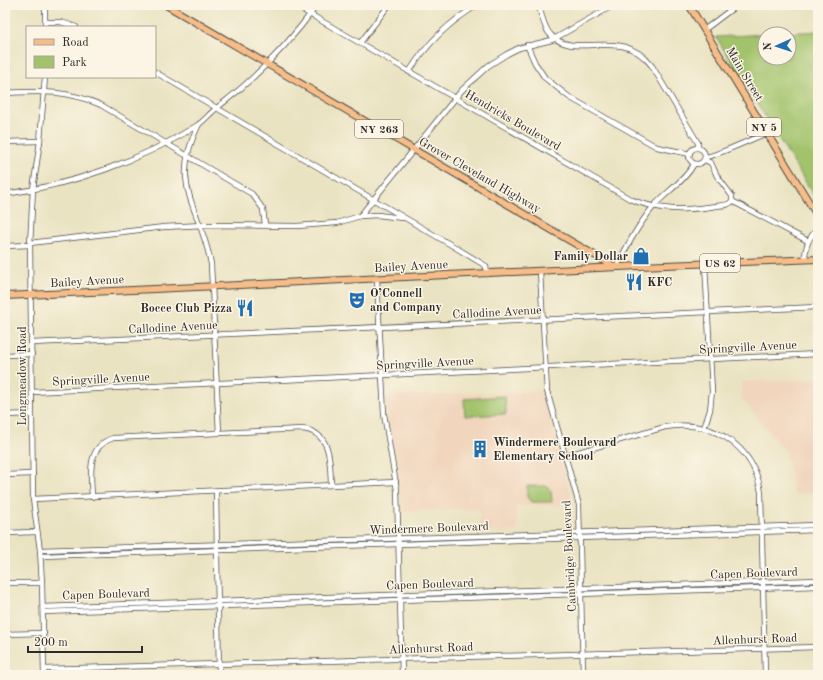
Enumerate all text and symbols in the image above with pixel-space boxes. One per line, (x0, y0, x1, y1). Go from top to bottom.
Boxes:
legend (26, 26, 156, 78)
north arrow (757, 26, 797, 66)
text: Road (62, 37, 89, 49)
text: N (763, 41, 774, 51)
street label: Main Street (723, 45, 765, 104)
text: Park (62, 57, 87, 69)
street label: Hendricks Boulevard (463, 89, 562, 153)
road number: NY 5 (747, 118, 781, 136)
road number: NY 263 (355, 120, 403, 138)
street label: Grover Cleveland Highway (416, 136, 543, 216)
shop icon: Family Dollar (631, 246, 651, 266)
place label: Family Dollar (554, 251, 628, 263)
road number: US 62 (700, 254, 740, 272)
street label: Bailey Avenue (374, 259, 449, 275)
restaurant icon: KFC (624, 272, 644, 292)
street label: Bailey Avenue (50, 274, 125, 290)
place label: KFC (647, 277, 672, 289)
place label: O’Connell and Company (370, 288, 442, 314)
theatre icon: O’Connell and Company (347, 290, 367, 310)
restaurant icon: Bocce Club Pizza (235, 298, 255, 318)
place label: Bocce Club Pizza (140, 303, 232, 315)
street label: Callodine Avenue (452, 305, 542, 321)
street label: Callodine Avenue (128, 320, 218, 336)
street label: Longmeadow Road (17, 326, 29, 426)
street label: Springville Avenue (699, 339, 798, 357)
street label: Springville Avenue (376, 355, 475, 373)
street label: Springville Avenue (52, 371, 151, 389)
place label: Windermere Boulevard Elementary School (493, 437, 617, 463)
building icon: Windermere Boulevard Elementary School (470, 439, 490, 459)
street label: Cambridge Boulevard (561, 500, 579, 612)
street label: Windermere Boulevard (369, 521, 489, 537)
street label: Capen Boulevard (710, 566, 798, 582)
street label: Capen Boulevard (386, 577, 474, 593)
street label: Capen Boulevard (62, 587, 150, 603)
scale bar (28, 628, 142, 654)
street label: Allenhurst Road (712, 633, 798, 647)
text: 200 m (34, 637, 68, 649)
street label: Allenhurst Road (388, 642, 474, 656)

